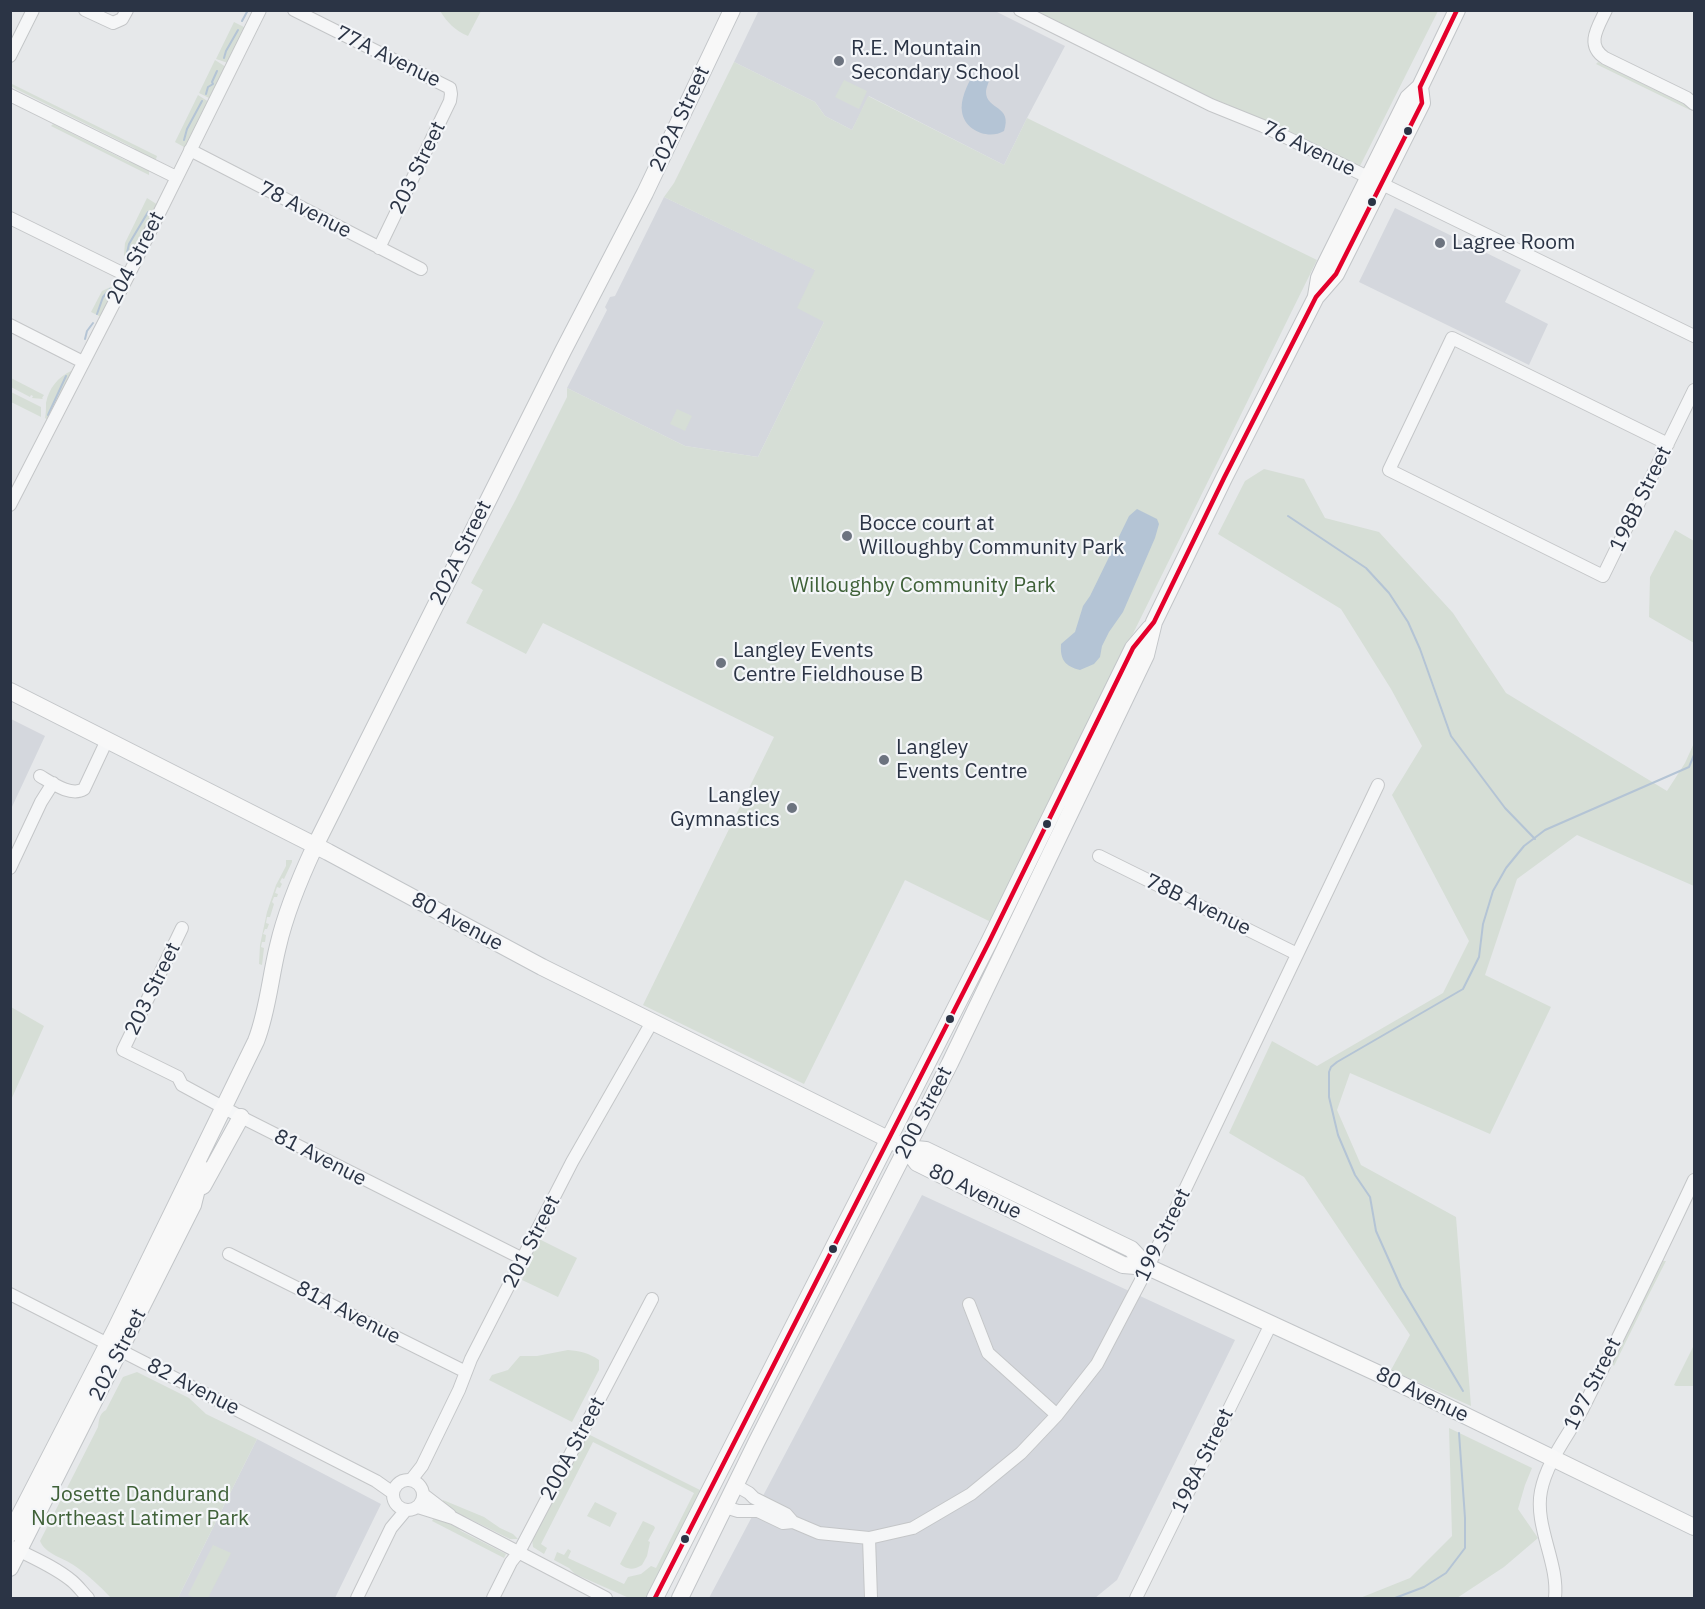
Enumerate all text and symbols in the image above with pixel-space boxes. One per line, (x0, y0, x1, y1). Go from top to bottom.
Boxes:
street label: 77A Avenue (331, 21, 445, 93)
place label: R.E. Mountain Secondary School (851, 36, 1020, 86)
marker: R.E. Mountain Secondary School (832, 54, 846, 68)
street label: 202A Street (645, 62, 715, 176)
street label: 76 Avenue (1258, 116, 1360, 182)
street label: 203 Street (385, 117, 451, 219)
unlabelled marker (1402, 125, 1414, 137)
street label: 78 Avenue (255, 176, 355, 244)
unlabelled marker (1366, 196, 1378, 208)
street label: 204 Street (102, 208, 170, 308)
place label: Lagree Room (1452, 230, 1575, 256)
marker: Lagree Room (1433, 236, 1447, 250)
street label: 198B Street (1605, 442, 1677, 556)
street label: 202A Street (425, 496, 497, 610)
place label: Bocce court at Willoughby Community Park (859, 511, 1124, 561)
marker: Bocce court at Willoughby Community Park (840, 529, 854, 543)
park label: Willoughby Community Park (790, 573, 1056, 599)
place label: Langley Events Centre Fieldhouse B (733, 638, 923, 688)
marker: Langley Events Centre Fieldhouse B (714, 656, 728, 670)
place label: Langley Events Centre (896, 735, 1027, 785)
marker: Langley Events Centre (877, 753, 891, 767)
place label: Langley Gymnastics (670, 783, 780, 833)
marker: Langley Gymnastics (785, 801, 799, 815)
unlabelled marker (1041, 818, 1053, 830)
street label: 78B Avenue (1141, 869, 1255, 941)
street label: 80 Avenue (407, 887, 507, 957)
street label: 203 Street (120, 938, 186, 1040)
unlabelled marker (944, 1013, 956, 1025)
street label: 200 Street (890, 1063, 958, 1163)
street label: 81 Avenue (270, 1124, 370, 1192)
street label: 80 Avenue (924, 1159, 1026, 1225)
street label: 199 Street (1130, 1184, 1196, 1286)
street label: 201 Street (498, 1192, 566, 1292)
unlabelled marker (827, 1243, 839, 1255)
street label: 81A Avenue (292, 1276, 404, 1350)
street label: 202 Street (84, 1305, 152, 1405)
street label: 197 Street (1559, 1334, 1627, 1434)
street label: 82 Avenue (143, 1353, 243, 1421)
street label: 80 Avenue (1371, 1362, 1473, 1428)
street label: 200A Street (535, 1393, 611, 1505)
street label: 198A Street (1167, 1404, 1239, 1518)
park label: Josette Dandurand Northeast Latimer Park (31, 1482, 249, 1532)
unlabelled marker (679, 1533, 691, 1545)

